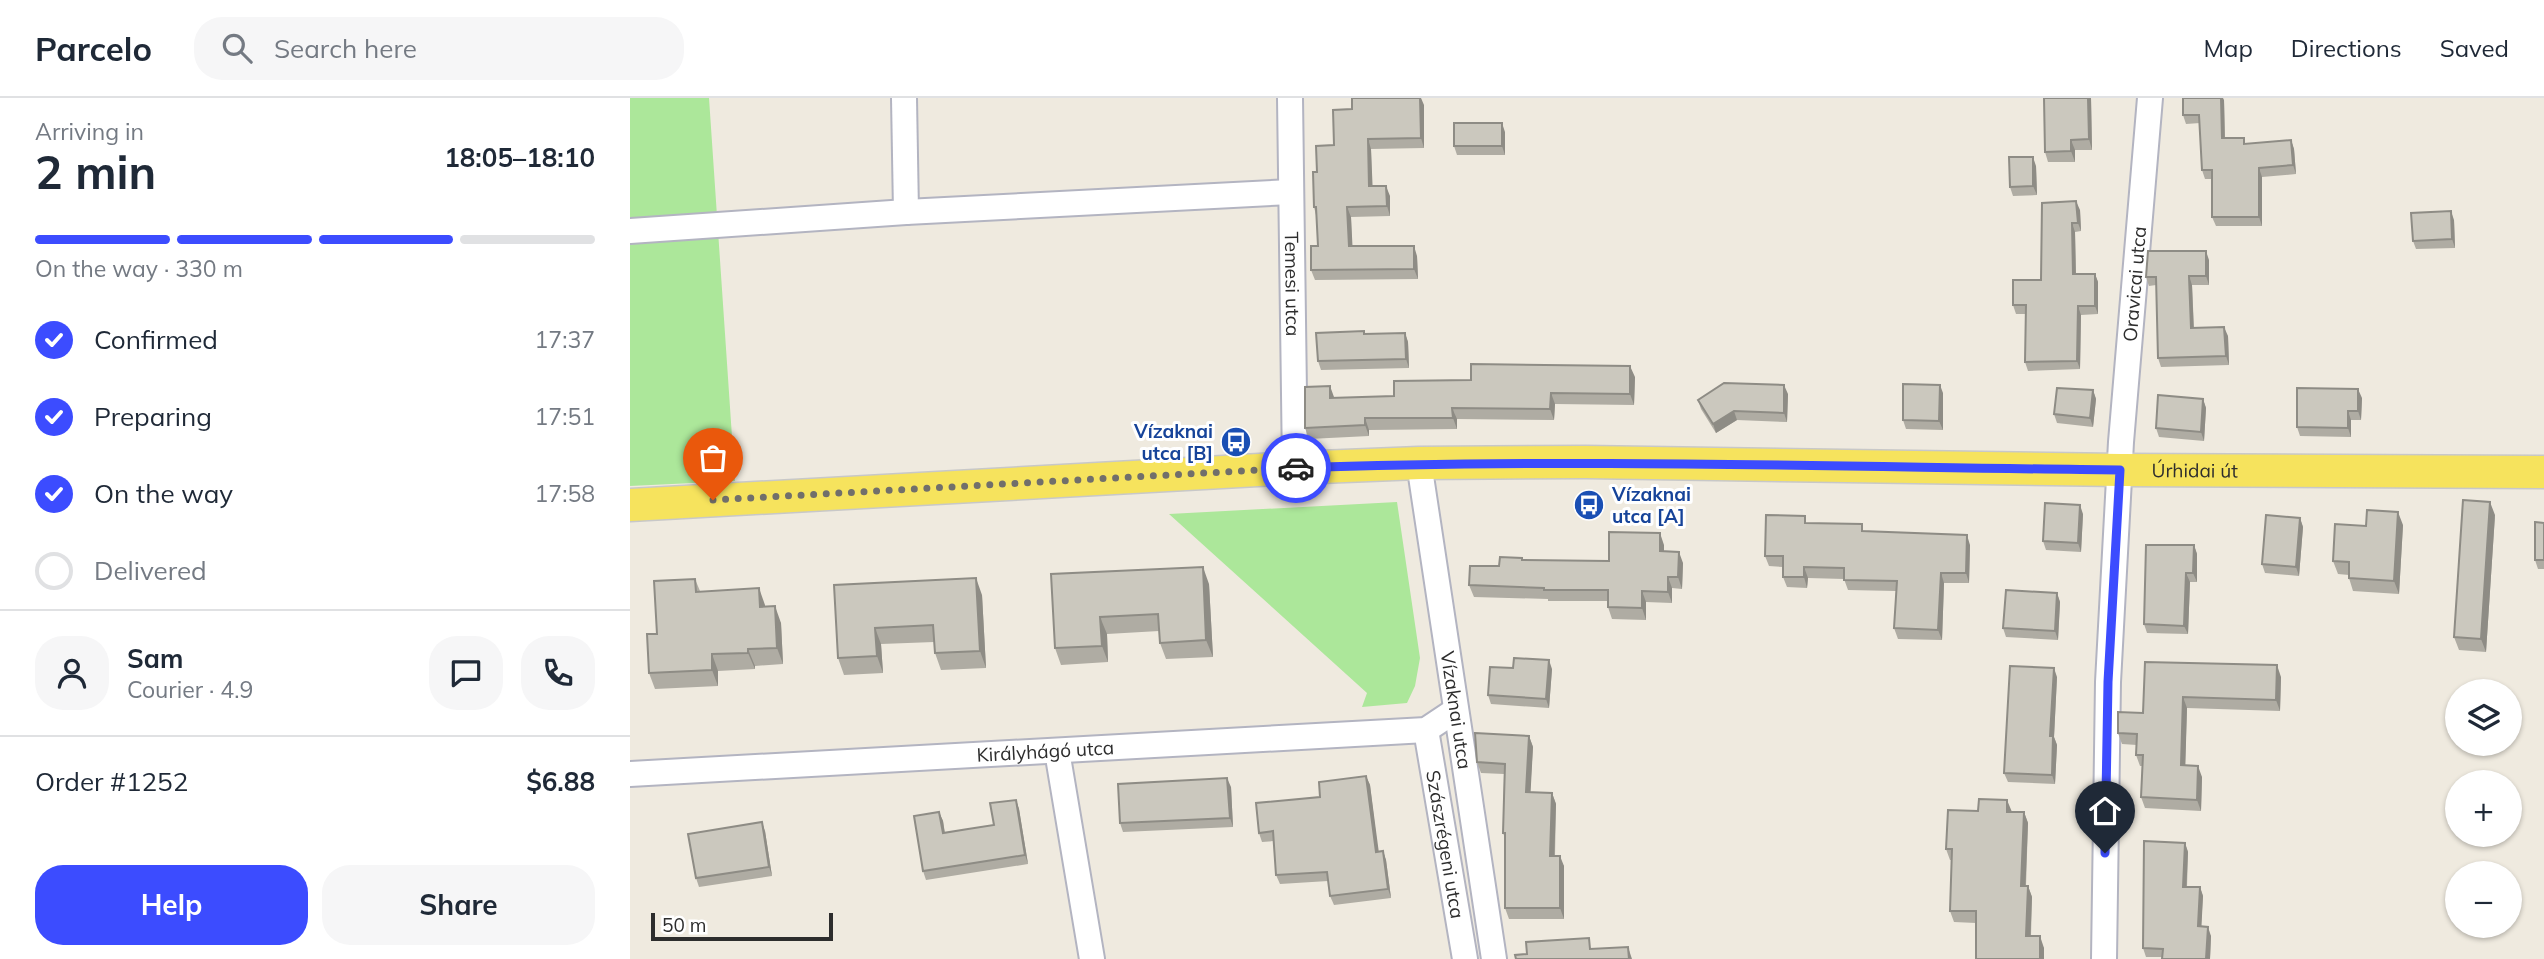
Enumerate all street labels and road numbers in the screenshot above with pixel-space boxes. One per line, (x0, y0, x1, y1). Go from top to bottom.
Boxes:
street label: Oravicai utca (2117, 225, 2151, 343)
street label: Temesi utca (1280, 232, 1305, 336)
street label: Úrhidai út (2152, 458, 2238, 483)
street label: Vízaknai utca (1436, 650, 1477, 771)
street label: Királyhágó utca (976, 735, 1115, 767)
street label: Szászrégeni utca (1421, 768, 1470, 920)

